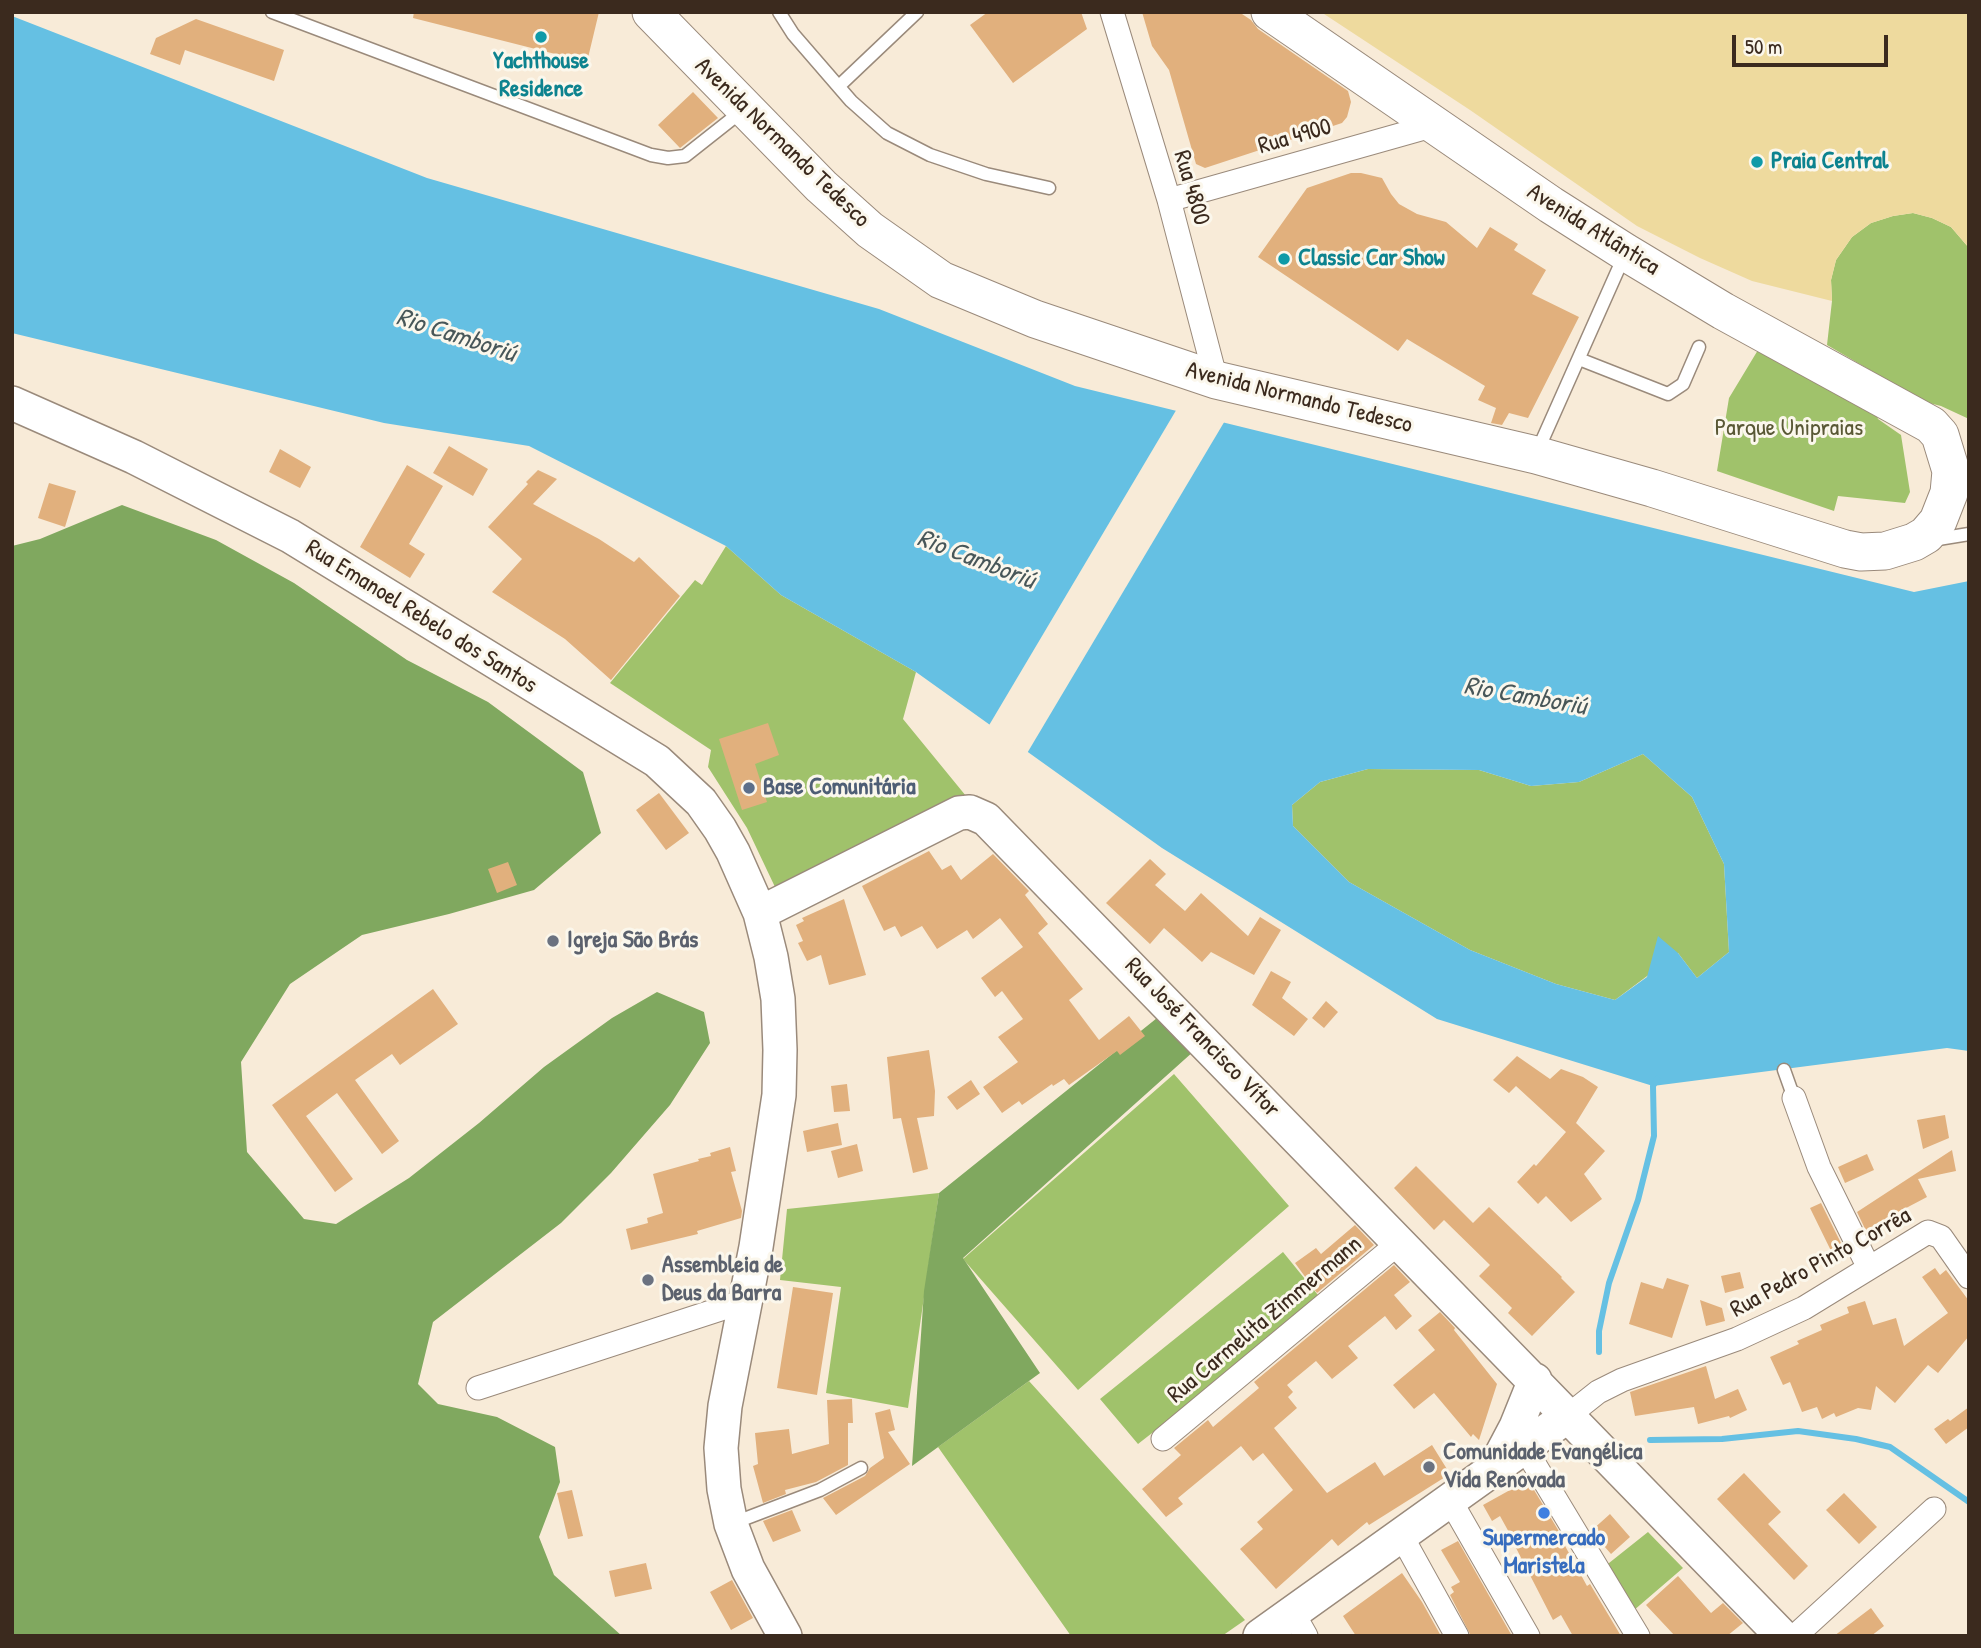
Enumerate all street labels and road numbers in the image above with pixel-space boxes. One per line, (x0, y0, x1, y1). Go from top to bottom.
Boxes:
street label: Avenida Normando Tedesco (689, 52, 875, 234)
street label: Rua 4900 (1255, 113, 1335, 161)
street label: Rua 4800 (1167, 147, 1215, 229)
street label: Avenida Atlântica (1522, 178, 1664, 282)
street label: Avenida Normando Tedesco (1183, 356, 1415, 440)
street label: Rua Emanoel Rebelo dos Santos (300, 534, 542, 700)
street label: Rua José Francisco Vítor (1118, 952, 1286, 1124)
street label: Rua Pedro Pinto Corrêa (1726, 1201, 1916, 1325)
street label: Rua Carmelita Zimmermann (1162, 1230, 1368, 1410)

